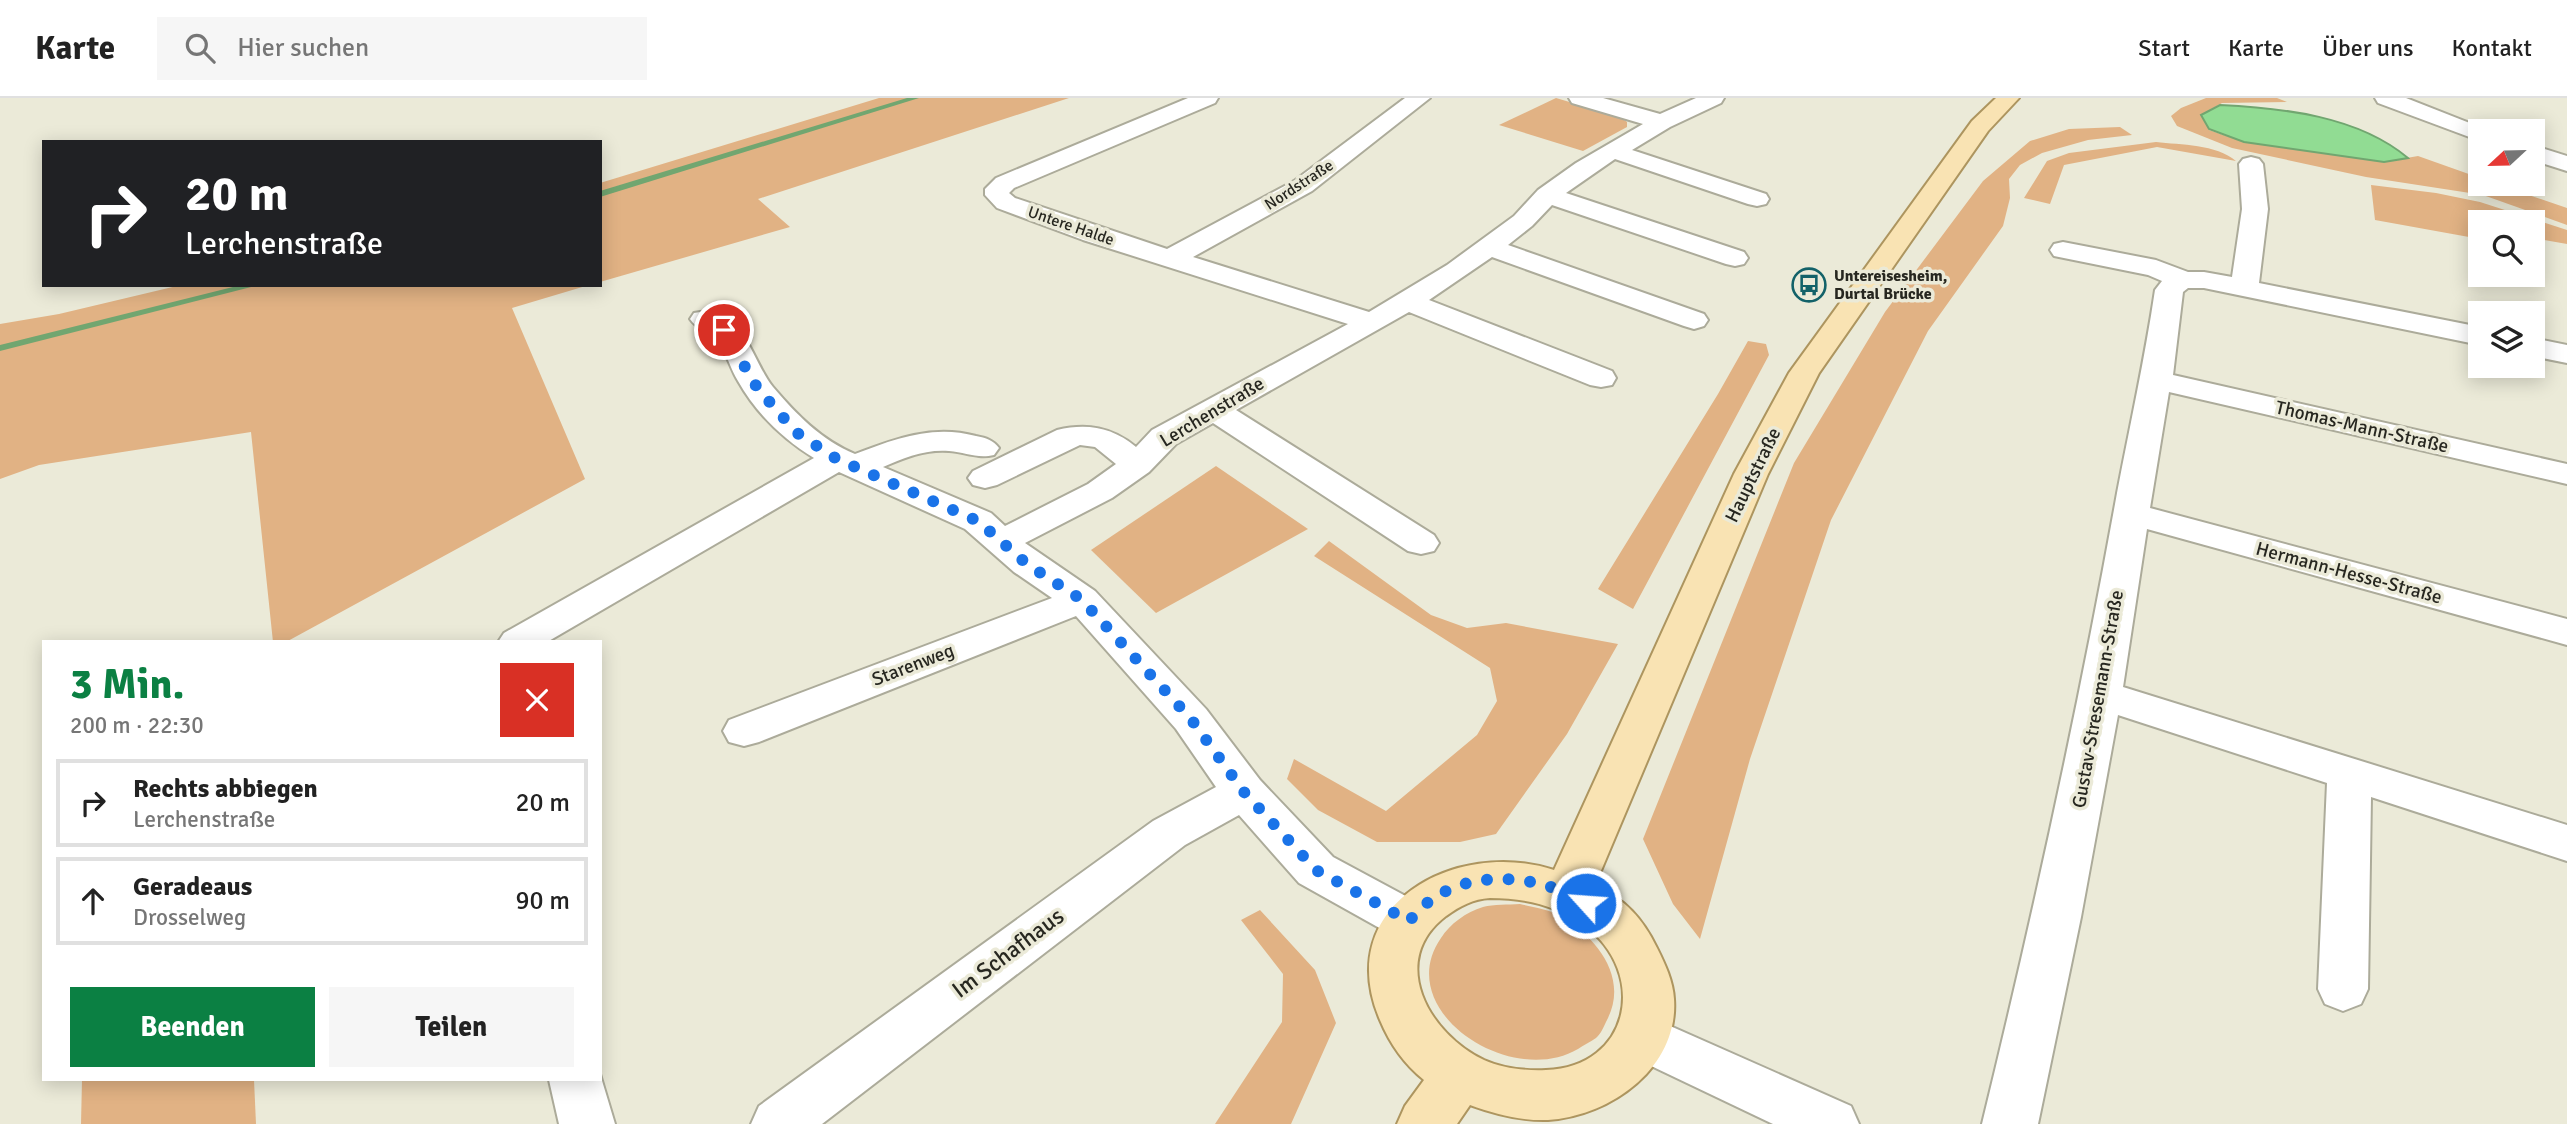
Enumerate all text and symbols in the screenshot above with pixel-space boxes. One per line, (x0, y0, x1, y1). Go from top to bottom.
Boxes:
search box (157, 17, 647, 80)
text: Karte (35, 28, 115, 69)
icon: search (181, 29, 219, 67)
text: Hier suchen (237, 32, 369, 64)
text: Start (2138, 33, 2190, 63)
text: Karte (2228, 33, 2284, 63)
text: Über uns (2322, 33, 2414, 63)
text: Kontakt (2452, 33, 2532, 63)
north arrow (2468, 119, 2544, 196)
map controls (2468, 119, 2545, 378)
street label: Nordstraße (1261, 155, 1337, 215)
text: 20 m (185, 164, 288, 224)
icon: right (70, 168, 161, 259)
street label: Untere Halde (1025, 202, 1117, 250)
button: search (2468, 210, 2545, 287)
text: Lerchenstraße (185, 224, 383, 263)
bus stop icon: Untereisesheim, Durtal Brücke (1790, 266, 1828, 304)
place label: Untereisesheim, Durtal Brücke (1834, 266, 1947, 304)
pin (694, 300, 754, 360)
button: layers (2468, 301, 2545, 378)
icon: arrive (705, 311, 743, 349)
street label: Lerchenstraße (1155, 371, 1269, 453)
street label: Thomas-Mann-Straße (2273, 395, 2451, 459)
street label: Hauptstraße (1720, 424, 1786, 526)
street label: Hermann-Hesse-Straße (2253, 537, 2445, 609)
street label: Gustav-Stresemann-Straße (2067, 588, 2129, 810)
street label: Starenweg (869, 638, 957, 692)
text: 3 Min. (70, 659, 184, 710)
button: close (500, 663, 574, 737)
text: 200 m · 22:30 (70, 711, 204, 740)
text: Rechts abbiegen (133, 773, 318, 805)
icon: right (74, 784, 112, 822)
text: 20 m (515, 787, 570, 819)
text: Lerchenstraße (133, 805, 275, 834)
position arrow (1549, 866, 1623, 940)
text: Geradeaus (133, 871, 252, 903)
icon: ahead (74, 882, 112, 920)
text: 90 m (515, 885, 570, 917)
street label: Im Schafhaus (946, 902, 1070, 1004)
text: Drosselweg (133, 903, 246, 932)
button: Beenden (70, 987, 315, 1067)
button: Teilen (329, 987, 574, 1067)

